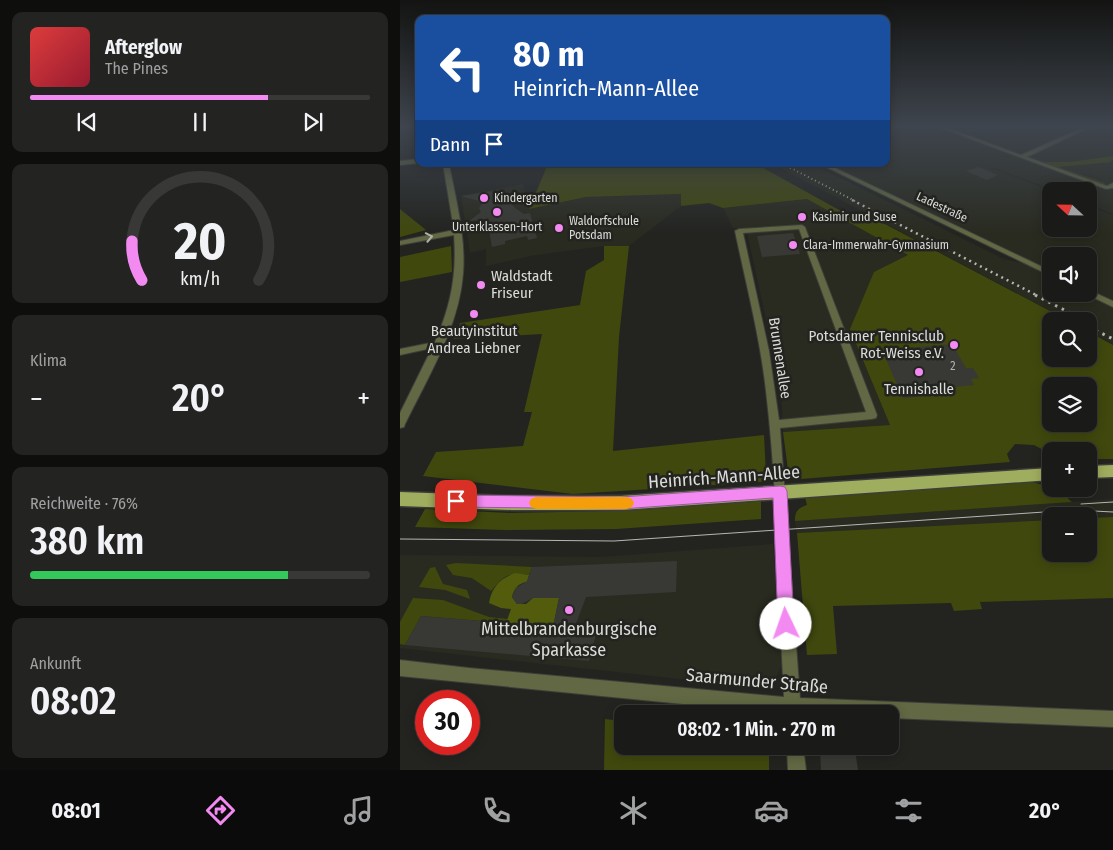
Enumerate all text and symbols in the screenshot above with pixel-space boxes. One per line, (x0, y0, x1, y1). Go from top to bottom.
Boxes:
text: 80 m (513, 33, 585, 75)
icon: left (430, 35, 495, 100)
text: Afterglow (105, 36, 182, 59)
text: The Pines (105, 59, 168, 78)
text: Heinrich-Mann-Allee (513, 75, 699, 102)
icon: previous (73, 108, 101, 136)
icon: pause (186, 108, 214, 136)
icon: next (299, 108, 327, 136)
icon: arrive (480, 130, 508, 158)
text: Dann (430, 133, 470, 156)
north arrow (1042, 182, 1098, 238)
map controls (1042, 182, 1097, 562)
street label: Ladestraße (914, 189, 970, 225)
place label: Kindergarten (494, 191, 558, 205)
marker: Kindergarten (478, 192, 490, 204)
marker: Unterklassen-Hort (491, 206, 503, 218)
text: 20 (173, 210, 226, 273)
place label: Kasimir und Suse (812, 210, 897, 224)
marker: Kasimir und Suse (796, 211, 808, 223)
place label: Waldorfschule Potsdam (569, 214, 639, 242)
place label: Unterklassen-Hort (452, 220, 542, 234)
marker: Waldorfschule Potsdam (553, 222, 565, 234)
one-way arrow (424, 233, 433, 243)
place label: Clara-Immerwahr-Gymnasium (803, 238, 949, 252)
marker: Clara-Immerwahr-Gymnasium (787, 239, 799, 251)
button: sound (1042, 247, 1097, 302)
place label: Waldstadt Friseur (491, 267, 553, 302)
text: km/h (180, 268, 220, 290)
marker: Waldstadt Friseur (475, 279, 487, 291)
marker: Beautyinstitut Andrea Liebner (468, 308, 480, 320)
button: search (1042, 312, 1097, 367)
street label: Brunnenallee (765, 316, 795, 400)
place label: Beautyinstitut Andrea Liebner (427, 322, 521, 357)
place label: Potsdamer Tennisclub Rot-Weiss e.V. (809, 327, 944, 362)
marker: Potsdamer Tennisclub Rot-Weiss e.V. (948, 339, 960, 351)
text: Klima (30, 351, 67, 370)
house number: 2 (950, 359, 956, 373)
marker: Tennishalle (913, 366, 925, 378)
text: 20° (172, 375, 228, 421)
button: layers (1042, 377, 1097, 432)
place label: Tennishalle (884, 380, 954, 398)
text: − (30, 382, 43, 415)
text: + (357, 382, 370, 415)
button: + (1042, 442, 1097, 497)
street label: Heinrich-Mann-Allee (647, 461, 801, 493)
pin (435, 480, 477, 522)
icon: arrive (442, 487, 470, 515)
text: Reichweite · 76% (30, 494, 138, 513)
button: − (1042, 507, 1097, 562)
text: 380 km (30, 518, 144, 564)
position arrow (759, 597, 811, 649)
marker: Mittelbrandenburgische Sparkasse (563, 604, 575, 616)
place label: Mittelbrandenburgische Sparkasse (481, 618, 657, 661)
text: Ankunft (30, 654, 81, 673)
street label: Saarmunder Straße (685, 664, 829, 698)
text: 08:02 (30, 678, 117, 724)
speed limit sign: 30 (415, 690, 480, 755)
text: 08:02 · 1 Min. · 270 m (677, 718, 836, 741)
icon: directions (203, 793, 238, 828)
icon: music (341, 793, 376, 828)
icon: phone (479, 793, 514, 828)
icon: climate (616, 793, 651, 828)
icon: car (754, 793, 789, 828)
icon: filters (891, 793, 926, 828)
text: 08:01 (51, 797, 101, 824)
text: 20° (1029, 797, 1062, 824)

